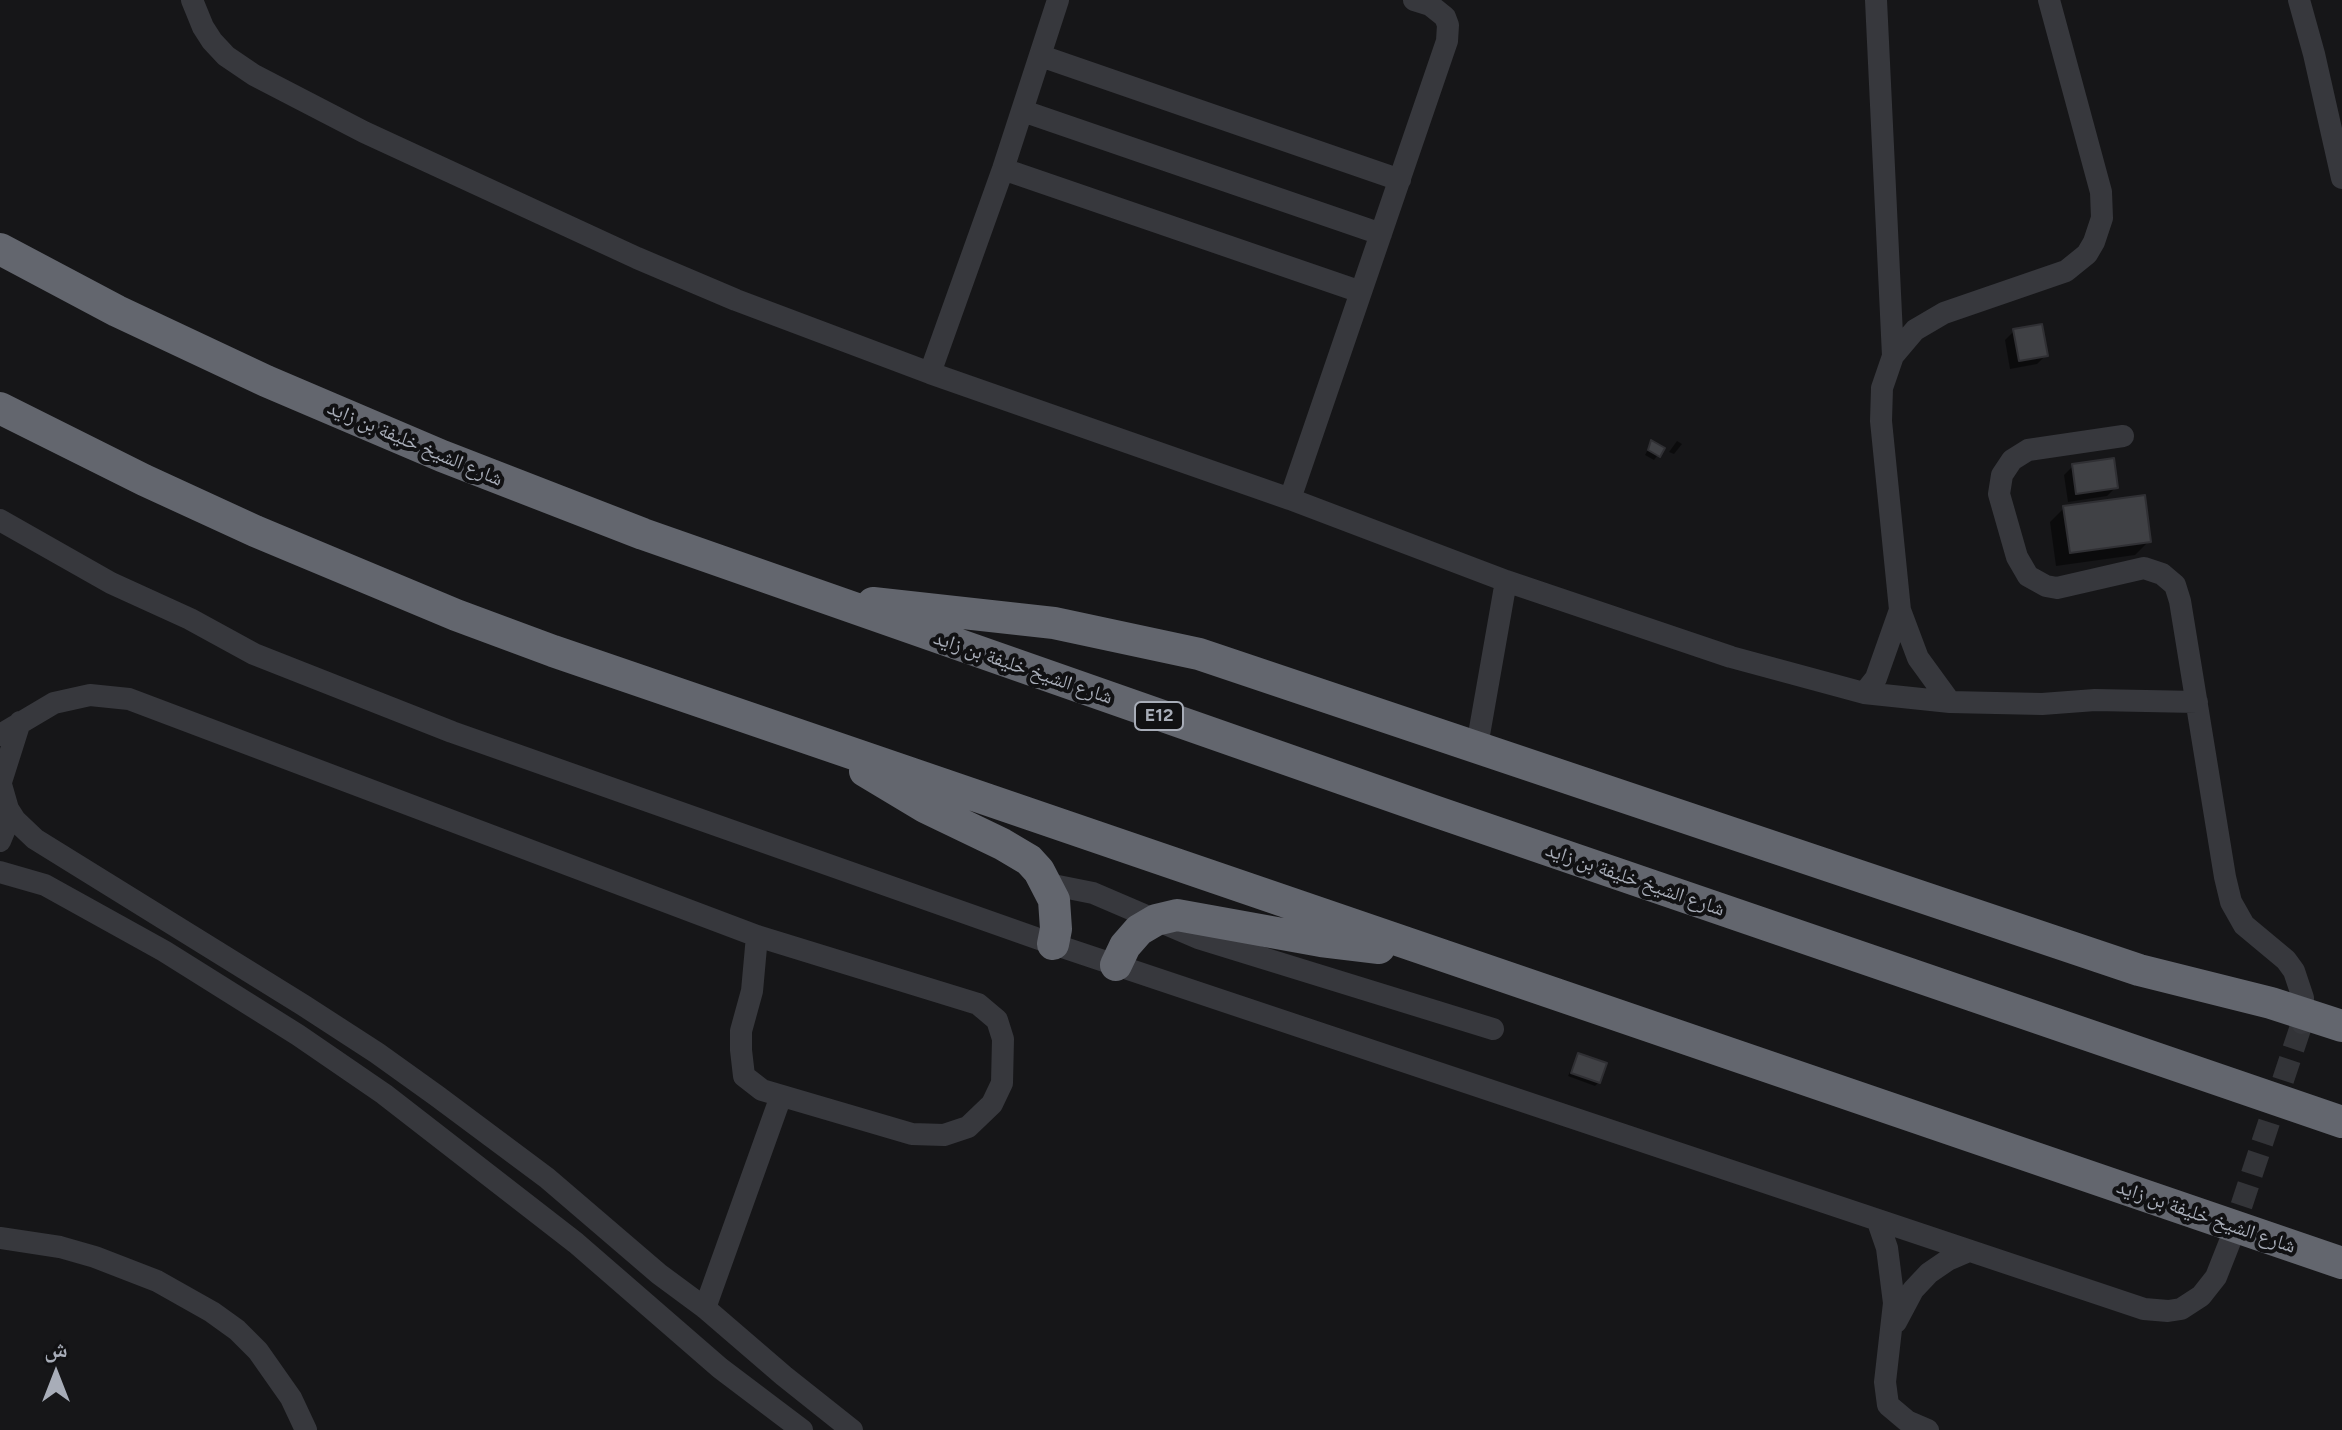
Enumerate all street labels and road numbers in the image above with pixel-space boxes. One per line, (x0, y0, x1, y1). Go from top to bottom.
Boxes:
street label: شارع الشيخ خليفة بن زايد (324, 396, 506, 492)
street label: شارع الشيخ خليفة بن زايد (930, 626, 1116, 710)
road number: E12 (1135, 702, 1183, 730)
street label: شارع الشيخ خليفة بن زايد (1542, 838, 1728, 922)
street label: شارع الشيخ خليفة بن زايد (2113, 1175, 2299, 1259)

